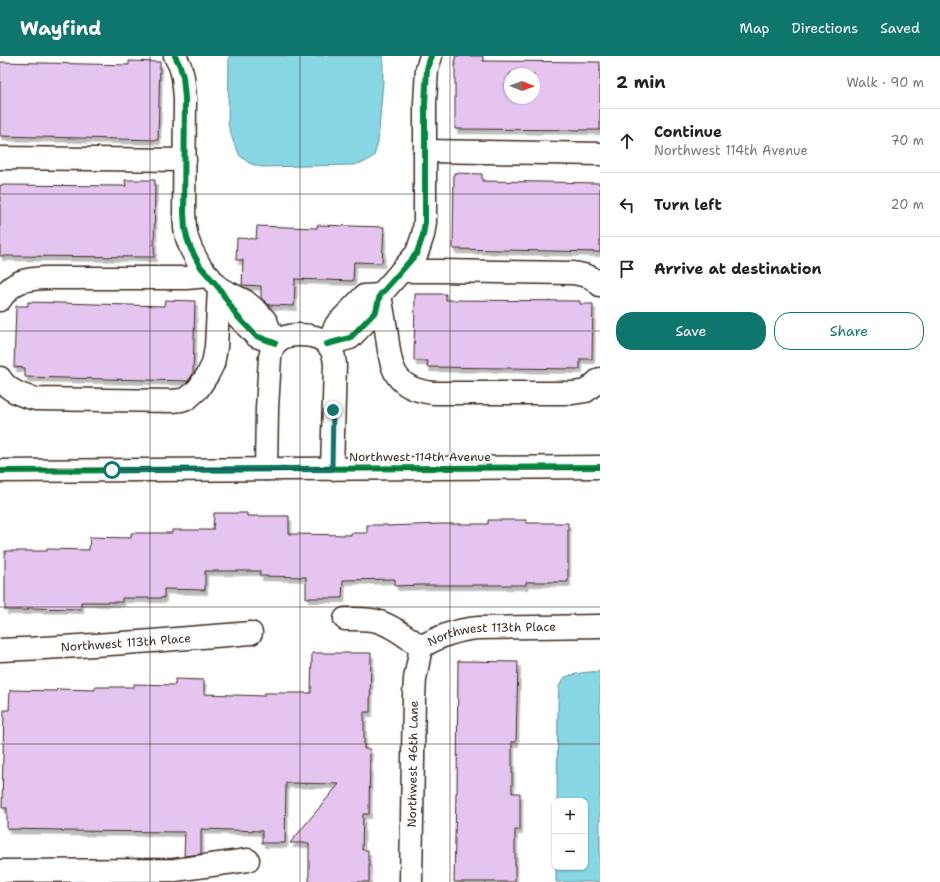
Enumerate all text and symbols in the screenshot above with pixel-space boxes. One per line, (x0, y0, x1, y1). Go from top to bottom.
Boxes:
text: Wayfind (20, 16, 101, 41)
text: Map (740, 19, 770, 37)
text: Directions (792, 19, 858, 37)
text: Saved (880, 19, 920, 37)
north arrow (504, 68, 540, 104)
text: 2 min (616, 71, 666, 93)
text: Walk · 90 m (846, 74, 924, 91)
text: Continue (654, 122, 722, 142)
icon: ahead (616, 130, 638, 152)
text: 70 m (890, 132, 924, 149)
text: Northwest 114th Avenue (654, 142, 808, 159)
icon: left (616, 194, 638, 216)
text: Turn left (654, 195, 722, 215)
text: 20 m (891, 196, 924, 213)
icon: arrive (616, 258, 638, 280)
text: Arrive at destination (654, 259, 822, 279)
button: Save (616, 312, 766, 350)
button: Share (774, 312, 924, 350)
route end (324, 401, 342, 419)
street label: Northwest 114th Avenue (349, 449, 491, 465)
route start (103, 461, 121, 479)
street label: Northwest 113th Place (425, 619, 556, 650)
street label: Northwest 113th Place (60, 630, 192, 655)
street label: Northwest 46th Lane (404, 700, 422, 828)
map controls (552, 798, 588, 870)
button: + (552, 798, 588, 834)
button: − (552, 834, 588, 870)

